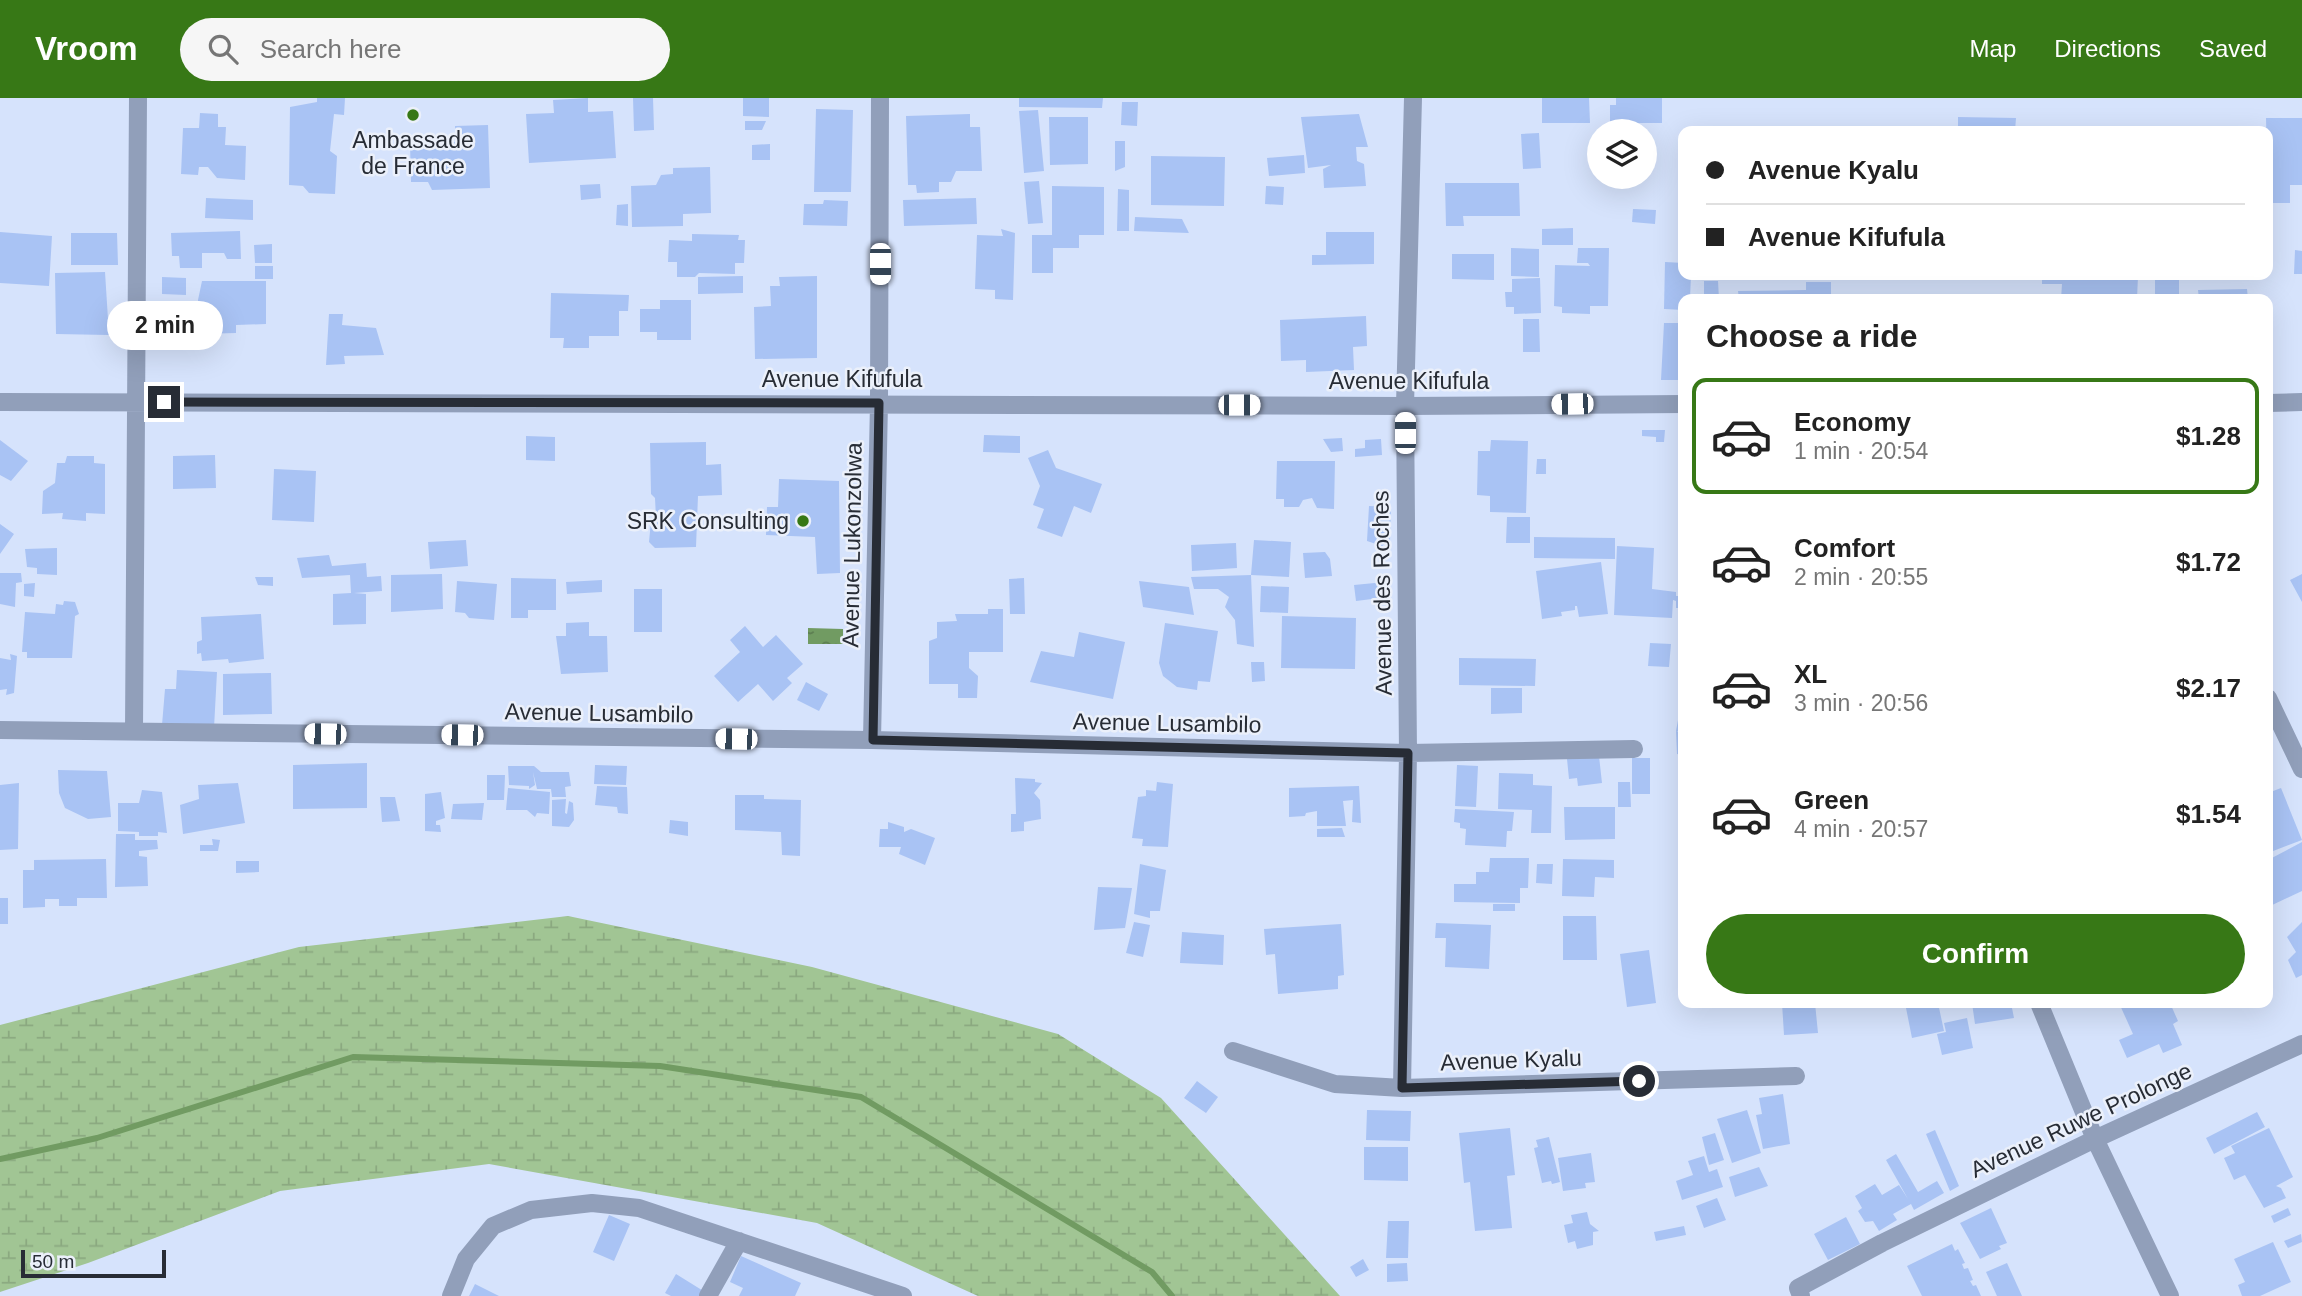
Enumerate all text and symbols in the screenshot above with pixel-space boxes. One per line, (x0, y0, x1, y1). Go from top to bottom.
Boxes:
search box (180, 18, 670, 81)
text: Vroom (35, 30, 138, 67)
icon: search (204, 30, 242, 68)
text: Search here (260, 34, 401, 64)
text: Map (1970, 35, 2016, 62)
text: Directions (2054, 35, 2161, 62)
text: Saved (2199, 35, 2267, 62)
marker: Ambassade de France (405, 107, 421, 123)
map controls (1587, 119, 1657, 189)
button: layers (1587, 119, 1657, 189)
place label: Ambassade de France (352, 127, 474, 179)
text: Avenue Kyalu (1748, 155, 1919, 185)
text: Avenue Kifufula (1748, 222, 1945, 252)
car (870, 243, 891, 285)
callout: 2 min (106, 300, 222, 350)
text: 2 min (135, 312, 195, 338)
text: Choose a ride (1706, 318, 1918, 354)
street label: Avenue Kifufula (762, 366, 923, 392)
street label: Avenue Kifufula (1329, 368, 1490, 394)
route end (148, 386, 180, 418)
car (1551, 393, 1594, 415)
car (1219, 395, 1261, 416)
icon: car (1710, 405, 1773, 468)
text: Economy (1794, 407, 1911, 437)
car (1395, 412, 1416, 454)
text: $1.28 (2176, 421, 2241, 451)
text: 1 min · 20:54 (1794, 438, 1928, 464)
street label: Avenue Lukonzolwa (837, 442, 867, 648)
street label: Avenue des Roches (1367, 490, 1397, 696)
place label: SRK Consulting (627, 508, 789, 534)
marker: SRK Consulting (795, 513, 811, 529)
icon: car (1710, 531, 1773, 594)
text: Comfort (1794, 533, 1895, 563)
text: $1.72 (2176, 547, 2241, 577)
text: 2 min · 20:55 (1794, 564, 1928, 590)
icon: car (1710, 657, 1773, 720)
text: XL (1794, 659, 1827, 689)
text: $2.17 (2176, 673, 2241, 703)
text: 3 min · 20:56 (1794, 690, 1928, 716)
street label: Avenue Lusambilo (504, 698, 694, 728)
street label: Avenue Lusambilo (1072, 708, 1262, 738)
car (304, 723, 347, 745)
car (441, 724, 484, 746)
car (715, 728, 758, 750)
icon: car (1710, 783, 1773, 846)
text: Green (1794, 785, 1869, 815)
text: $1.54 (2176, 799, 2241, 829)
text: 4 min · 20:57 (1794, 816, 1928, 842)
button: Confirm (1706, 914, 2245, 994)
street label: Avenue Kyalu (1440, 1045, 1582, 1075)
street label: Avenue Ruwe Prolonge (1966, 1057, 2196, 1183)
route start (1623, 1065, 1655, 1097)
scale bar (21, 1247, 166, 1279)
text: 50 m (32, 1251, 74, 1272)

